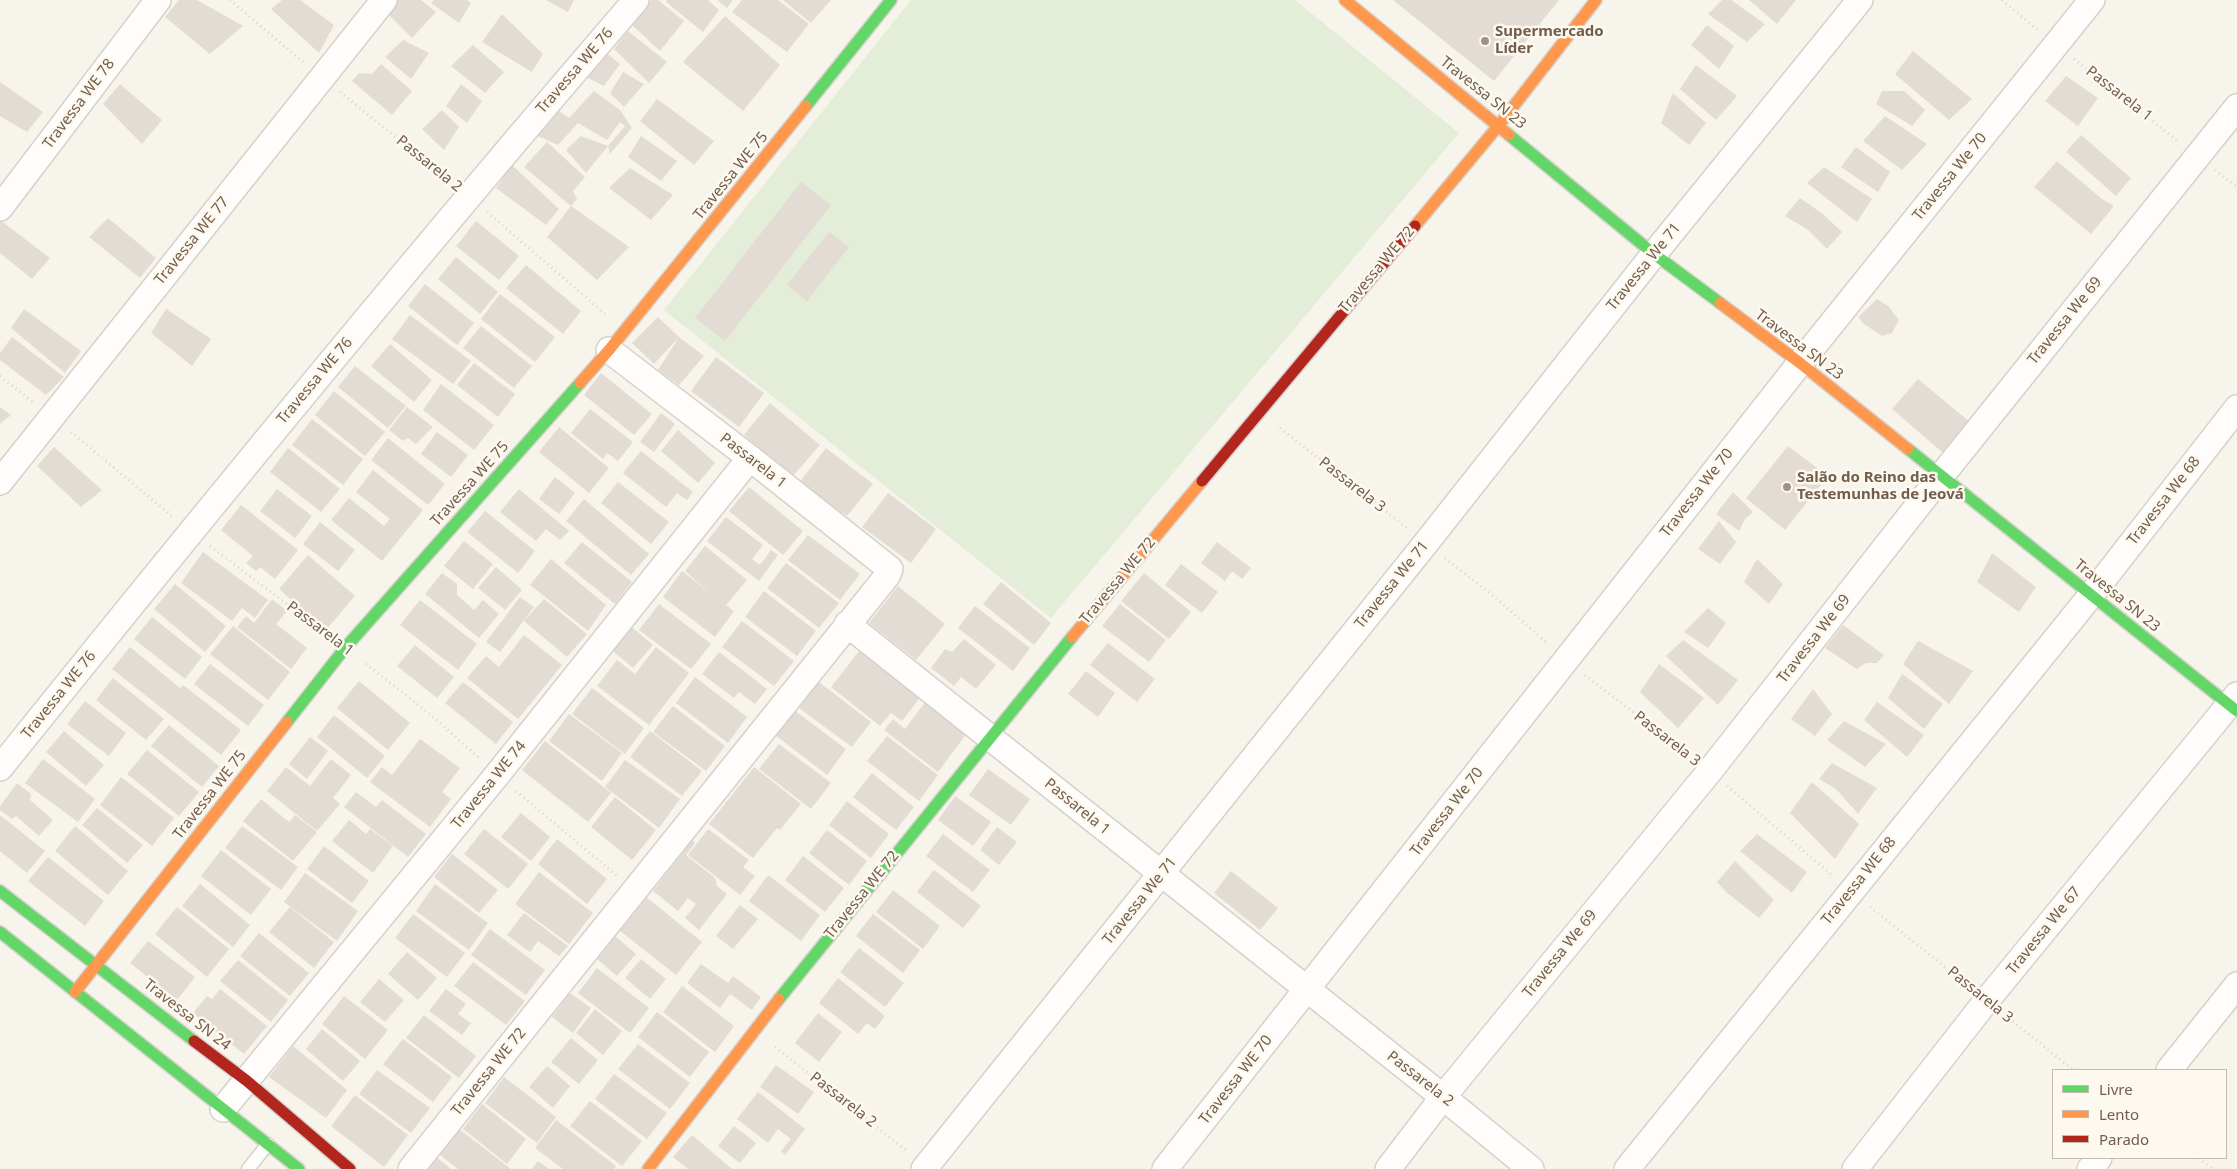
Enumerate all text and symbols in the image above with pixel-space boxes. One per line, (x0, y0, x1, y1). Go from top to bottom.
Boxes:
place label: Supermercado Líder (1495, 23, 1604, 58)
street label: Travessa WE 76 (533, 24, 617, 118)
marker: Supermercado Líder (1479, 35, 1491, 47)
street label: Travessa SN 23 (1436, 53, 1530, 133)
street label: Travessa WE 78 (39, 55, 119, 153)
street label: Passarela 1 (2082, 62, 2156, 126)
street label: Travessa WE 75 (690, 128, 772, 224)
street label: Travessa We 70 (1909, 129, 1991, 225)
street label: Passarela 2 (392, 132, 466, 196)
street label: Travessa WE 77 (151, 193, 233, 289)
street label: Travessa We 71 (1603, 219, 1685, 315)
street label: Travessa WE 72 (1335, 223, 1419, 317)
street label: Travessa We 69 (2024, 273, 2106, 369)
street label: Travessa SN 23 (1752, 306, 1846, 384)
street label: Travessa WE 76 (273, 334, 357, 428)
street label: Passarela 1 (716, 429, 790, 493)
street label: Travessa WE 75 (427, 438, 513, 530)
street label: Travessa We 70 (1657, 445, 1737, 541)
street label: Passarela 3 (1315, 453, 1389, 517)
street label: Travessa We 68 (2124, 453, 2204, 549)
place label: Salão do Reino das Testemunhas de Jeová (1797, 469, 1964, 504)
marker: Salão do Reino das Testemunhas de Jeová (1781, 481, 1793, 493)
street label: Travessa WE 72 (1076, 534, 1160, 628)
street label: Travessa We 71 (1351, 537, 1433, 633)
street label: Travessa SN 23 (2070, 556, 2164, 636)
street label: Travessa We 69 (1774, 591, 1854, 687)
street label: Passarela 1 (283, 598, 357, 660)
street label: Travessa WE 76 (18, 647, 100, 743)
street label: Passarela 3 (1630, 707, 1704, 771)
street label: Travessa WE 74 (448, 737, 530, 833)
street label: Travessa WE 75 (170, 747, 250, 843)
street label: Travessa We 70 (1407, 764, 1487, 860)
street label: Passarela 1 (1040, 775, 1114, 839)
street label: Travessa WE 68 (1818, 833, 1900, 929)
street label: Travessa WE 72 (821, 847, 903, 943)
street label: Travessa We 71 (1099, 853, 1181, 949)
street label: Travessa We 67 (2003, 883, 2085, 979)
street label: Travessa We 69 (1519, 906, 1601, 1002)
street label: Passarela 3 (1943, 963, 2017, 1027)
street label: Travessa SN 24 (140, 975, 234, 1055)
street label: Travessa WE 72 (448, 1024, 530, 1120)
street label: Travessa WE 70 (1196, 1032, 1276, 1128)
street label: Passarela 2 (1383, 1047, 1457, 1111)
street label: Passarela 2 (806, 1068, 880, 1132)
legend (2052, 1069, 2227, 1159)
text: Livre (2099, 1079, 2133, 1099)
text: Lento (2099, 1104, 2139, 1124)
text: Parado (2099, 1129, 2149, 1149)

